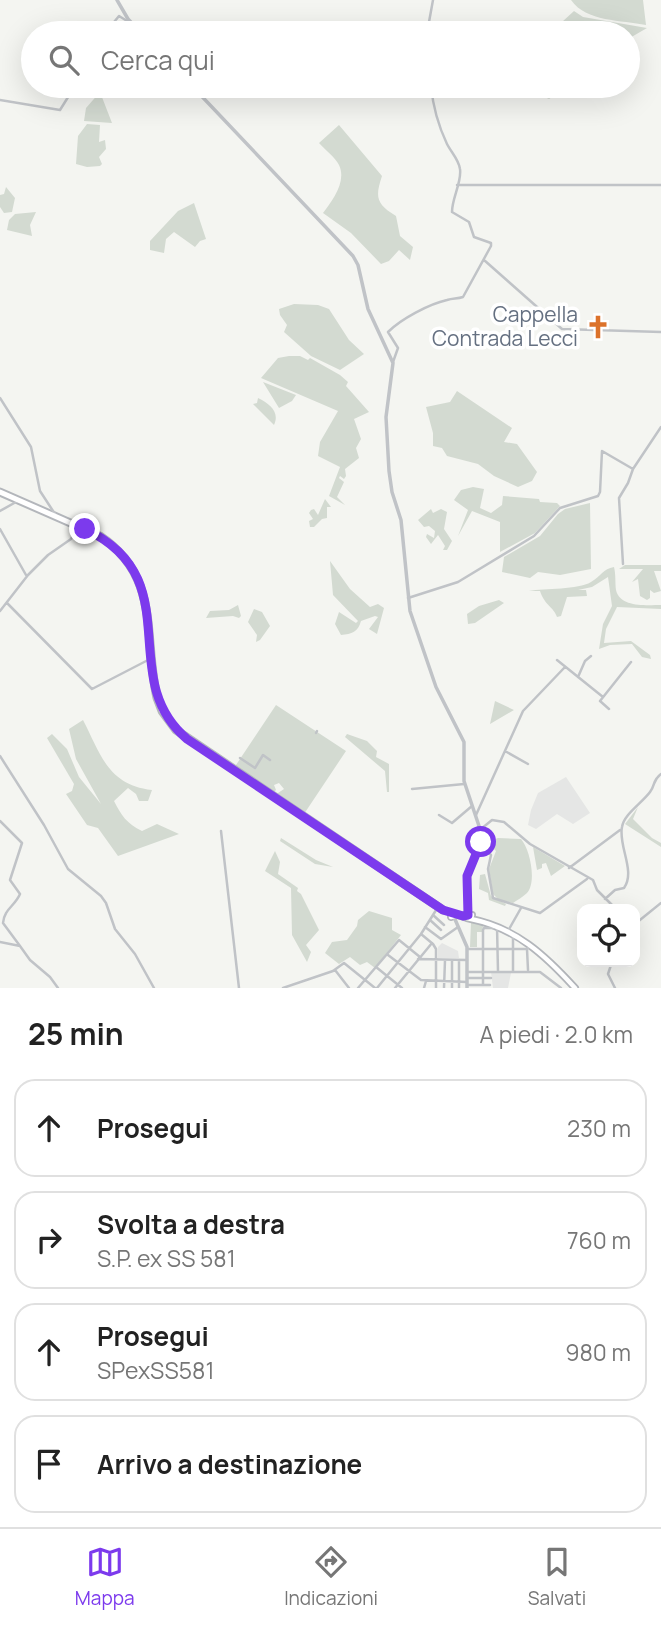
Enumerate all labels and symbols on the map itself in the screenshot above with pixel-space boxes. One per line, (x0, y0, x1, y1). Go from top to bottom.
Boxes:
place label: Cappella Contrada Lecci (432, 300, 578, 352)
church icon: Cappella Contrada Lecci (584, 313, 612, 341)
route end (69, 513, 100, 544)
route start (465, 826, 496, 857)

